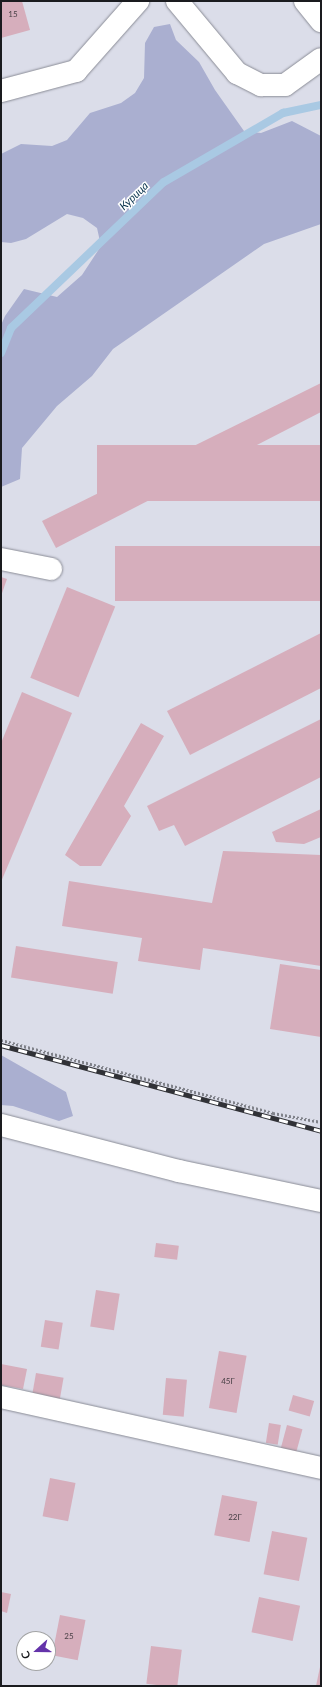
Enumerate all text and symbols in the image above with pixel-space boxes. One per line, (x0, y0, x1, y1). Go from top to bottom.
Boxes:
house number: 15 (8, 10, 18, 20)
water label: Курица (117, 179, 151, 213)
house number: 45Г (221, 1377, 235, 1387)
house number: 22Г (228, 1513, 242, 1523)
north arrow (16, 1631, 56, 1671)
house number: 25 (64, 1632, 74, 1642)
text: С (18, 1649, 33, 1661)

